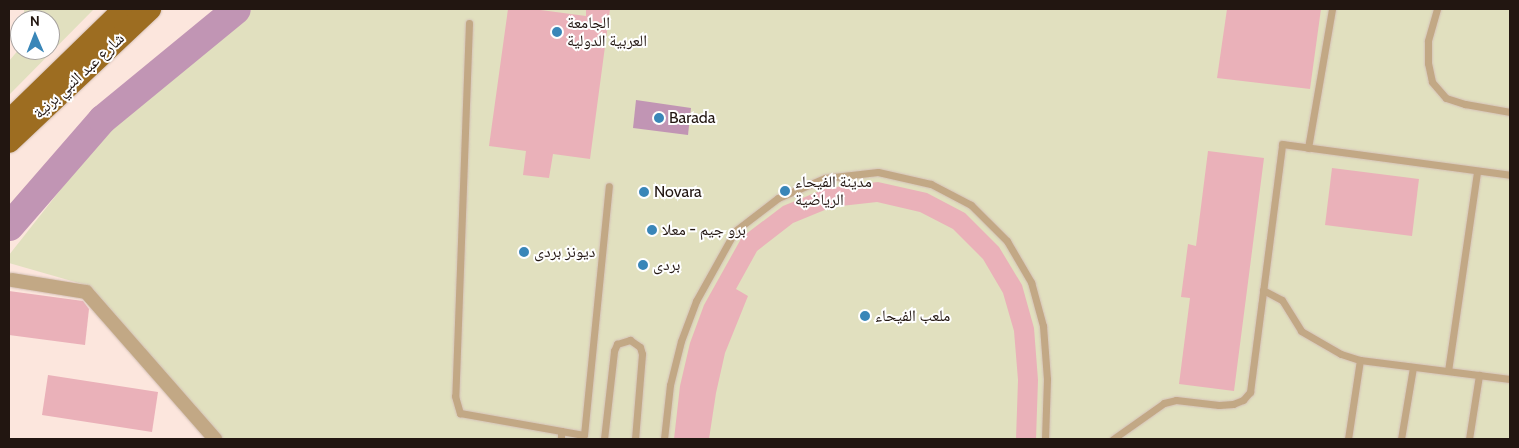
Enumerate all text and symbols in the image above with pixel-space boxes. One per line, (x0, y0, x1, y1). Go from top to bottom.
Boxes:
north arrow (10, 10, 60, 60)
text: N (30, 12, 40, 30)
place label: الجامعة العربية الدولية (567, 13, 647, 51)
marker: الجامعة العربية الدولية (551, 26, 563, 38)
street label: شارع عبد النبي برنية (30, 29, 128, 123)
place label: Barada (669, 108, 715, 128)
marker: Barada (653, 112, 665, 124)
place label: مدينة الفيحاء الرياضية (795, 172, 872, 210)
place label: Novara (654, 182, 702, 202)
marker: مدينة الفيحاء الرياضية (779, 185, 791, 197)
marker: Novara (638, 186, 650, 198)
place label: برو جيم - معلا (662, 220, 746, 240)
marker: برو جيم - معلا (646, 224, 658, 236)
place label: ديونز بردى (534, 242, 595, 262)
marker: ديونز بردى (518, 246, 530, 258)
place label: بردى (653, 255, 680, 275)
marker: بردى (637, 259, 649, 271)
place label: ملعب الفيحاء (875, 306, 950, 326)
marker: ملعب الفيحاء (859, 310, 871, 322)

